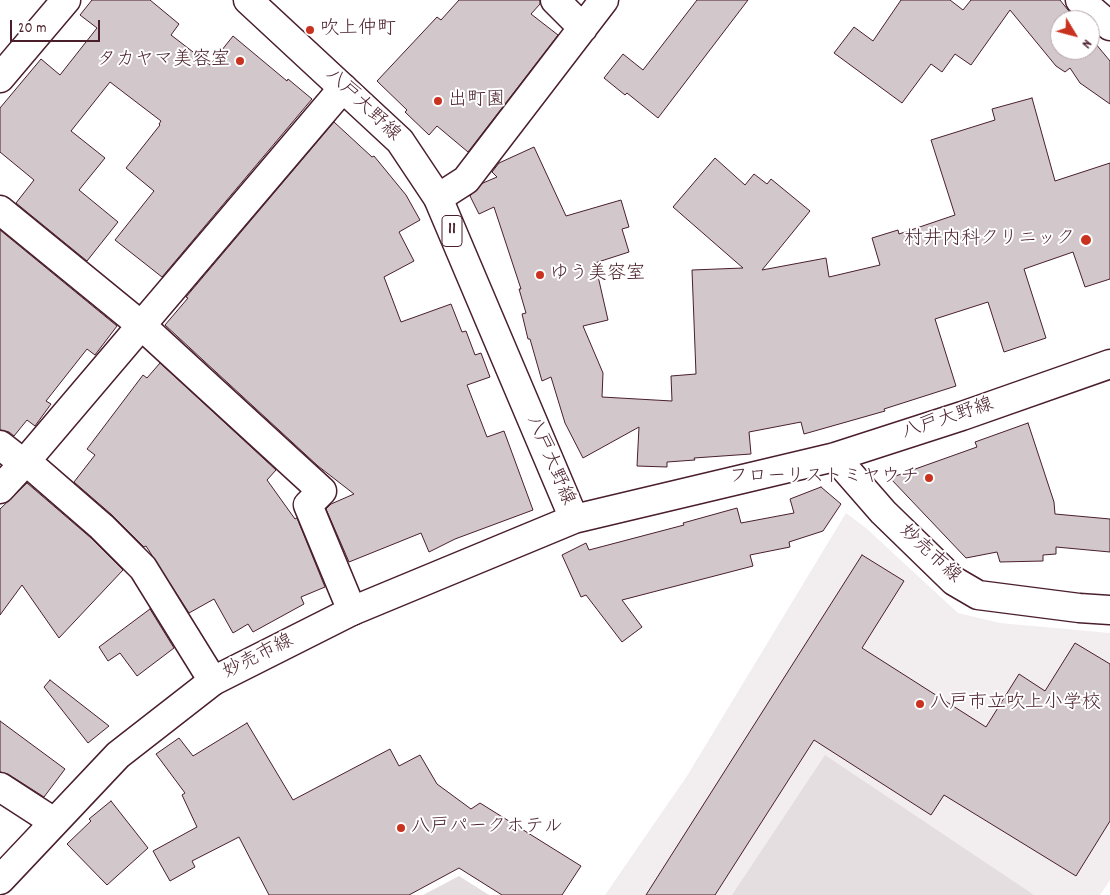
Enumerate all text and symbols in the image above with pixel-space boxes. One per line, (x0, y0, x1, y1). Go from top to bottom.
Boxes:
scale bar (12, 10, 102, 42)
north arrow (1050, 10, 1100, 60)
text: 20 m (18, 18, 46, 40)
place label: 吹上仲町 (320, 19, 396, 41)
marker: 吹上仲町 (304, 24, 316, 36)
text: N (1076, 35, 1096, 52)
place label: タカヤマ美容室 (97, 50, 230, 72)
marker: タカヤマ美容室 (234, 55, 246, 67)
street label: 八戸大野線 (320, 65, 404, 147)
place label: 出町園 (448, 90, 505, 112)
marker: 出町園 (432, 95, 444, 107)
road number: 11 (442, 216, 462, 247)
place label: 村井内科クリニック (904, 229, 1075, 251)
marker: 村井内科クリニック (1079, 233, 1093, 247)
place label: ゆう美容室 (550, 264, 645, 286)
marker: ゆう美容室 (534, 269, 546, 281)
street label: 八戸大野線 (899, 394, 997, 446)
street label: 八戸大野線 (520, 413, 578, 509)
place label: フローリストミヤウチ (729, 467, 919, 489)
marker: フローリストミヤウチ (923, 472, 935, 484)
street label: 妙売市線 (893, 521, 965, 589)
street label: 妙売市線 (220, 631, 298, 685)
place label: 八戸市立吹上小学校 (930, 693, 1101, 715)
marker: 八戸市立吹上小学校 (914, 698, 926, 710)
place label: 八戸パークホテル (411, 817, 563, 839)
marker: 八戸パークホテル (395, 822, 407, 834)

